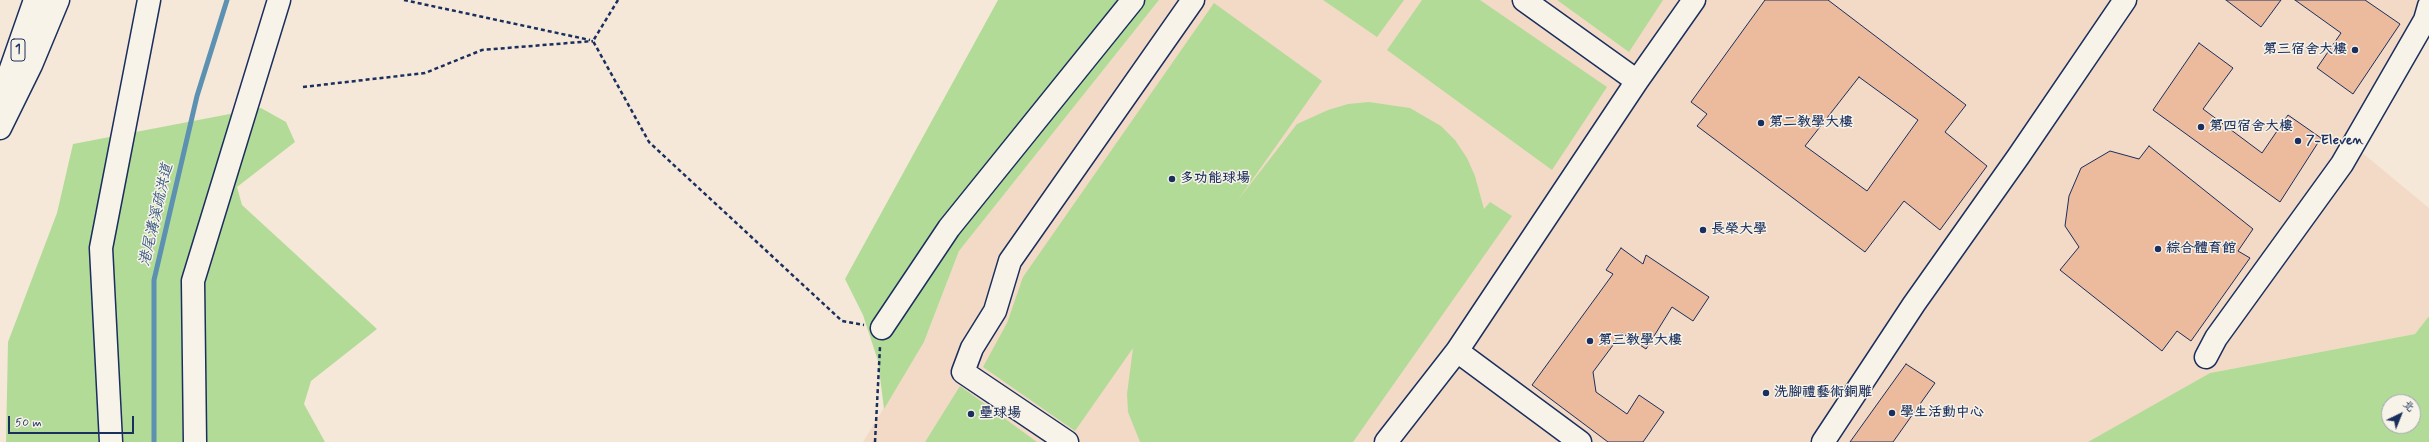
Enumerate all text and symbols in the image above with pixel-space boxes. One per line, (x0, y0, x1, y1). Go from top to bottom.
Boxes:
road number: 1 (11, 39, 25, 61)
place label: 第三宿舍大樓 (2263, 42, 2347, 58)
marker: 第三宿舍大樓 (2350, 45, 2360, 55)
place label: 第二教學大樓 (1769, 115, 1853, 131)
marker: 第二教學大樓 (1756, 118, 1766, 128)
place label: 第四宿舍大樓 (2209, 119, 2293, 135)
marker: 第四宿舍大樓 (2196, 122, 2206, 132)
place label: 7-Eleven (2306, 133, 2364, 149)
marker: 7-Eleven (2293, 136, 2303, 146)
water label: 港尾溝溪疏洪道 (136, 162, 178, 268)
place label: 多功能球場 (1180, 171, 1250, 187)
marker: 多功能球場 (1167, 174, 1177, 184)
place label: 長榮大學 (1711, 222, 1767, 238)
marker: 長榮大學 (1698, 225, 1708, 235)
place label: 綜合體育館 (2166, 241, 2236, 257)
marker: 綜合體育館 (2153, 244, 2163, 254)
place label: 第三教學大樓 (1598, 333, 1682, 349)
marker: 第三教學大樓 (1585, 336, 1595, 346)
place label: 洗腳禮藝術銅雕 (1774, 385, 1872, 401)
marker: 洗腳禮藝術銅雕 (1761, 388, 1771, 398)
north arrow (2381, 394, 2421, 434)
text: 北 (2400, 397, 2417, 415)
place label: 學生活動中心 (1900, 405, 1984, 421)
place label: 壘球場 (979, 406, 1021, 422)
scale bar (10, 408, 136, 434)
marker: 學生活動中心 (1887, 408, 1897, 418)
marker: 壘球場 (966, 409, 976, 419)
text: 50 m (15, 415, 42, 431)

